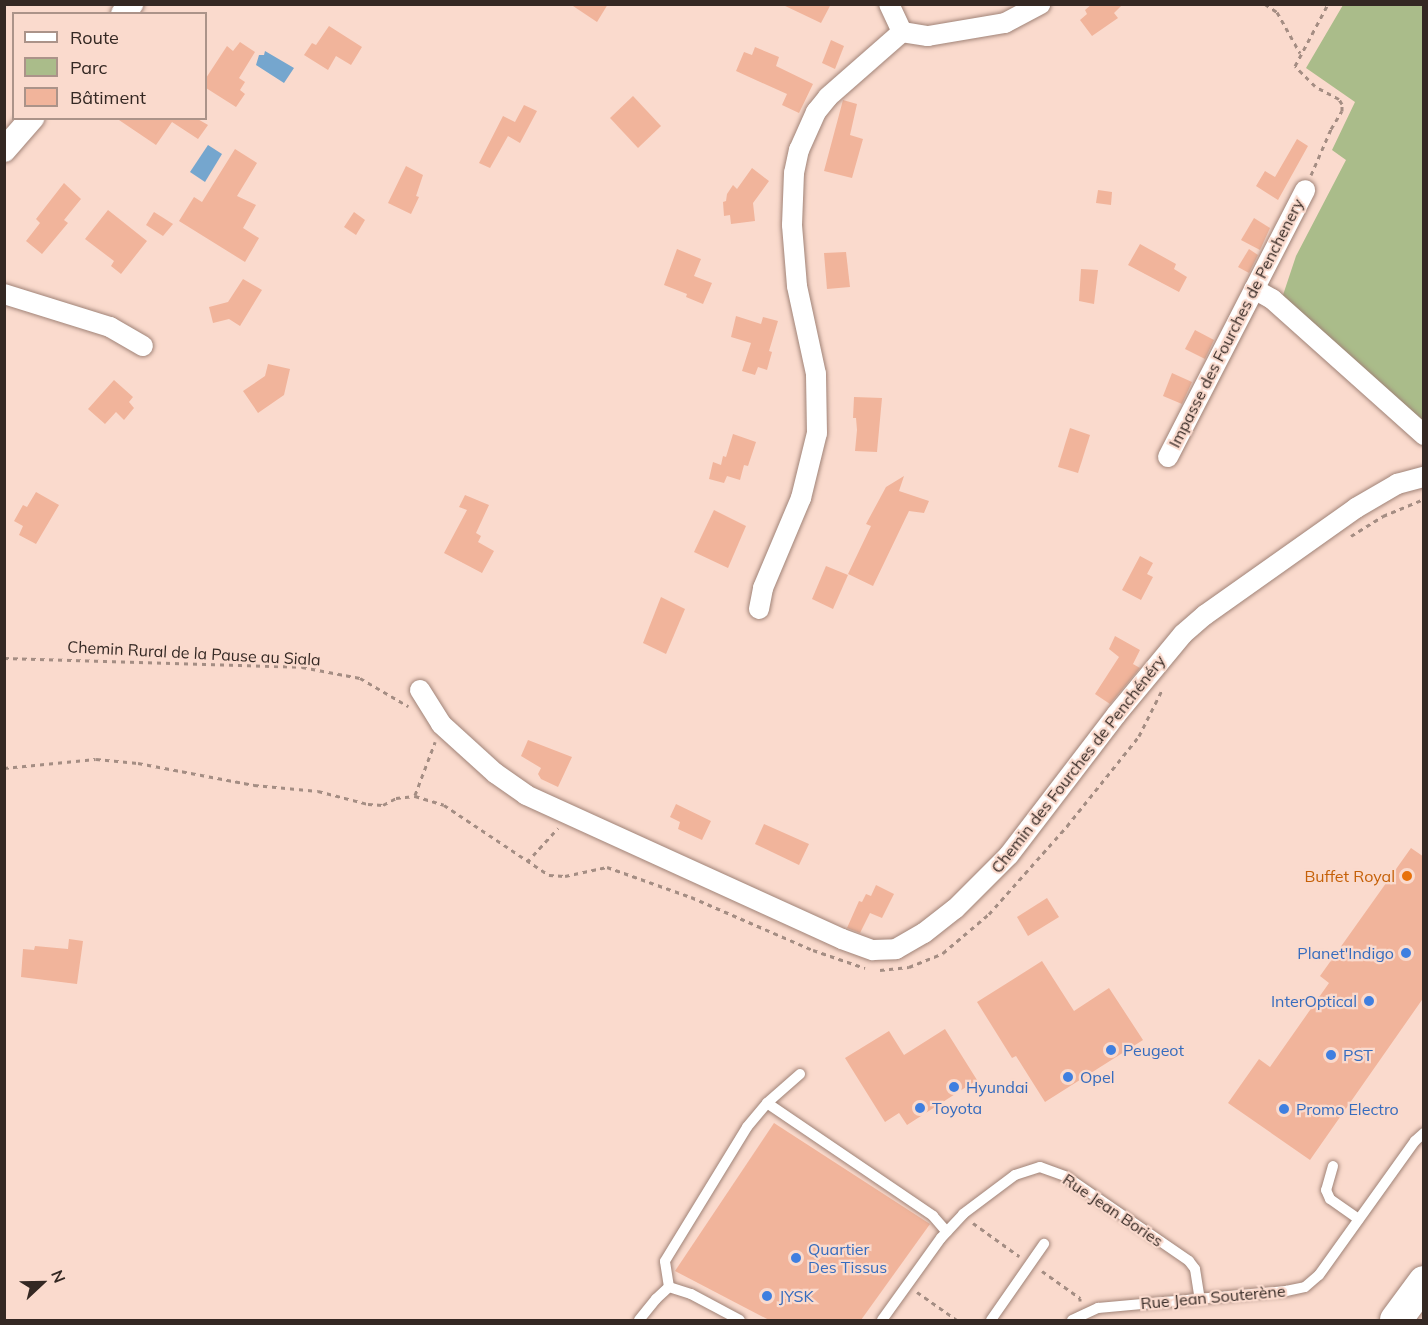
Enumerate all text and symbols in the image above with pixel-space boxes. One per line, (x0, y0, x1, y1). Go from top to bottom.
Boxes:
legend (12, 12, 207, 120)
text: Route (70, 26, 119, 49)
text: Parc (70, 56, 107, 79)
text: Bâtiment (70, 86, 146, 109)
street label: Impasse des Fourches de Penchenery (1165, 195, 1307, 451)
street label: Chemin Rural de la Pause au Siala (67, 637, 321, 669)
street label: Chemin des Fourches de Penchénéry (987, 651, 1169, 877)
place label: Buffet Royal (1304, 866, 1395, 886)
marker: Buffet Royal (1400, 869, 1414, 883)
place label: Planet'Indigo (1297, 943, 1394, 963)
marker: Planet'Indigo (1399, 946, 1413, 960)
place label: InterOptical (1271, 991, 1357, 1011)
marker: InterOptical (1362, 994, 1376, 1008)
place label: Peugeot (1123, 1040, 1184, 1060)
marker: Peugeot (1104, 1043, 1118, 1057)
place label: PST (1343, 1045, 1373, 1065)
marker: PST (1324, 1048, 1338, 1062)
place label: Opel (1080, 1067, 1114, 1087)
marker: Opel (1061, 1070, 1075, 1084)
place label: Hyundai (966, 1077, 1028, 1097)
marker: Hyundai (947, 1080, 961, 1094)
place label: Toyota (932, 1098, 982, 1118)
place label: Promo Electro (1296, 1099, 1399, 1119)
marker: Toyota (913, 1101, 927, 1115)
marker: Promo Electro (1277, 1102, 1291, 1116)
street label: Rue Jean Bories (1059, 1169, 1167, 1251)
place label: Quartier Des Tissus (808, 1239, 887, 1277)
marker: Quartier Des Tissus (789, 1251, 803, 1265)
north arrow (12, 1253, 72, 1313)
text: N (47, 1267, 70, 1286)
street label: Rue Jean Souterène (1140, 1281, 1286, 1313)
place label: JYSK (779, 1286, 814, 1306)
marker: JYSK (760, 1289, 774, 1303)

